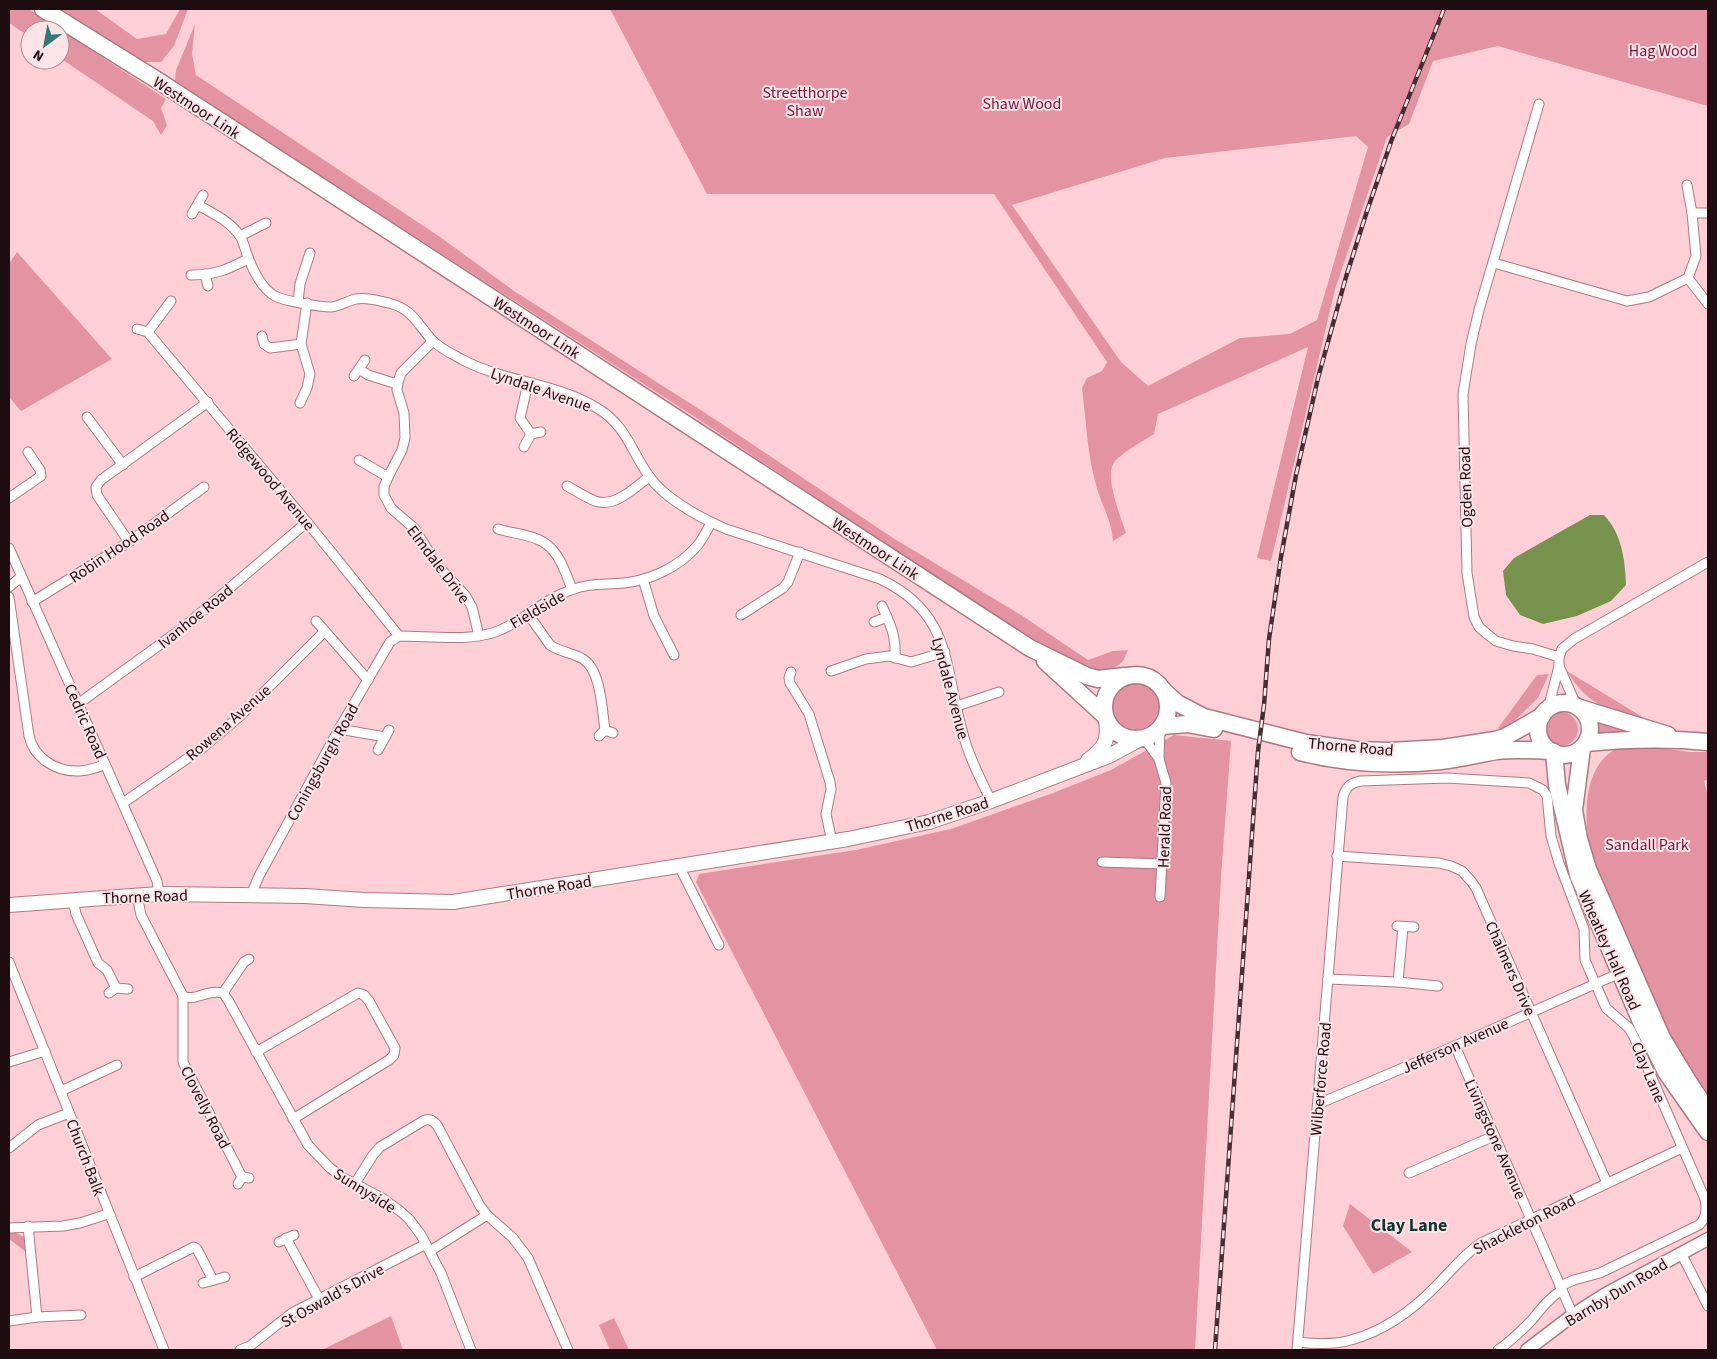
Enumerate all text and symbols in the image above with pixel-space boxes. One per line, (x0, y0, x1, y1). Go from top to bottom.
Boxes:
north arrow (20, 20, 70, 70)
park label: Hag Wood (1629, 40, 1697, 62)
text: N (29, 44, 48, 66)
street label: Westmoor Link (149, 71, 244, 144)
park label: Streetthorpe Shaw (763, 82, 848, 122)
park label: Shaw Wood (983, 93, 1061, 115)
street label: Westmoor Link (489, 291, 584, 364)
street label: Lyndale Avenue (487, 362, 594, 417)
street label: Ridgewood Avenue (221, 424, 320, 536)
street label: Ogden Road (1454, 446, 1478, 528)
street label: Robin Hood Road (65, 505, 174, 589)
street label: Westmoor Link (828, 512, 923, 585)
street label: Elmdale Drive (402, 521, 475, 608)
street label: Ivanhoe Road (153, 580, 238, 654)
street label: Fieldside (506, 585, 569, 634)
street label: Lyndale Avenue (926, 635, 974, 742)
street label: Cedric Road (59, 680, 111, 763)
street label: Rowena Avenue (181, 680, 276, 766)
street label: Coningsburgh Road (281, 700, 364, 825)
street label: Thorne Road (1307, 732, 1395, 762)
street label: Herald Road (1153, 786, 1177, 868)
street label: Thorne Road (903, 792, 992, 838)
park label: Sandall Park (1605, 834, 1689, 856)
street label: Thorne Road (505, 870, 593, 906)
street label: Thorne Road (102, 885, 188, 909)
street label: Wheatley Hall Road (1573, 887, 1645, 1014)
street label: Chalmers Drive (1479, 918, 1541, 1019)
street label: Jefferson Avenue (1399, 1013, 1512, 1079)
street label: Wilberforce Road (1305, 1021, 1337, 1137)
street label: Clay Lane (1625, 1038, 1671, 1106)
street label: Clovelly Road (175, 1062, 235, 1153)
street label: Livingstone Avenue (1459, 1076, 1531, 1203)
street label: Church Balk (60, 1116, 110, 1199)
street label: Sunnyside (329, 1163, 400, 1219)
street label: Shackleton Road (1469, 1190, 1580, 1260)
district label: Clay Lane (1371, 1213, 1447, 1238)
street label: Barnby Dun Road (1561, 1254, 1672, 1332)
street label: St Oswald's Drive (277, 1258, 388, 1333)

